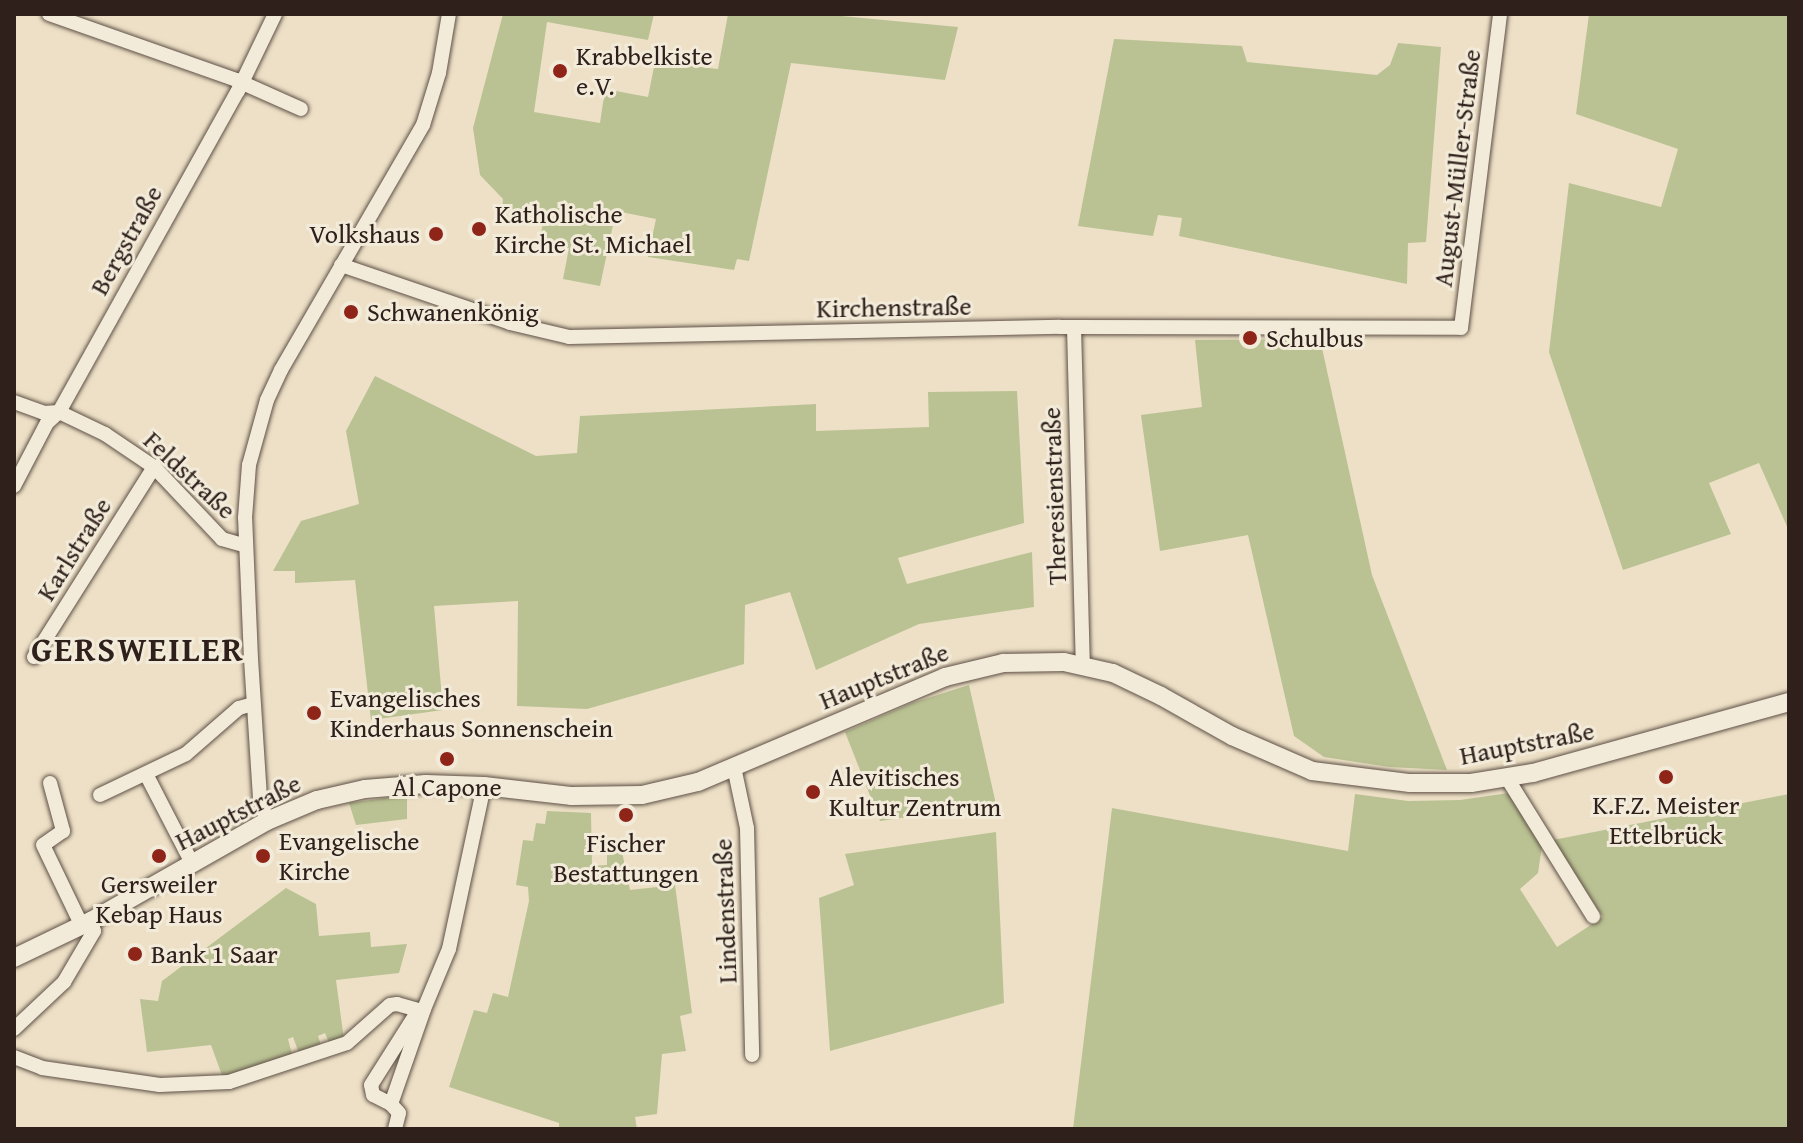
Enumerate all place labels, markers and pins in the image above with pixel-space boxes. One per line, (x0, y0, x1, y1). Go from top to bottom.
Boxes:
place label: Krabbelkiste e.V. (576, 40, 713, 102)
marker: Krabbelkiste e.V. (551, 62, 569, 80)
place label: Katholische Kirche St. Michael (495, 198, 692, 260)
place label: Volkshaus (309, 218, 420, 250)
marker: Katholische Kirche St. Michael (470, 220, 488, 238)
marker: Volkshaus (427, 225, 445, 243)
place label: Schwanenkönig (367, 296, 538, 328)
marker: Schwanenkönig (342, 303, 360, 321)
place label: Schulbus (1266, 322, 1364, 354)
marker: Schulbus (1241, 329, 1259, 347)
place label: Evangelisches Kinderhaus Sonnenschein (330, 682, 613, 744)
marker: Evangelisches Kinderhaus Sonnenschein (305, 704, 323, 722)
marker: Al Capone (438, 750, 456, 768)
place label: Alevitisches Kultur Zentrum (829, 761, 1001, 822)
marker: K.F.Z. Meister Ettelbrück (1657, 768, 1675, 786)
place label: Al Capone (392, 771, 502, 803)
marker: Alevitisches Kultur Zentrum (804, 783, 822, 801)
place label: K.F.Z. Meister Ettelbrück (1592, 789, 1740, 850)
marker: Fischer Bestattungen (617, 806, 635, 824)
place label: Evangelische Kirche (279, 825, 419, 886)
place label: Fischer Bestattungen (553, 827, 699, 888)
marker: Gersweiler Kebap Haus (150, 847, 168, 865)
marker: Evangelische Kirche (254, 847, 272, 865)
place label: Gersweiler Kebap Haus (95, 868, 223, 930)
place label: Bank 1 Saar (151, 938, 278, 970)
marker: Bank 1 Saar (126, 945, 144, 963)

